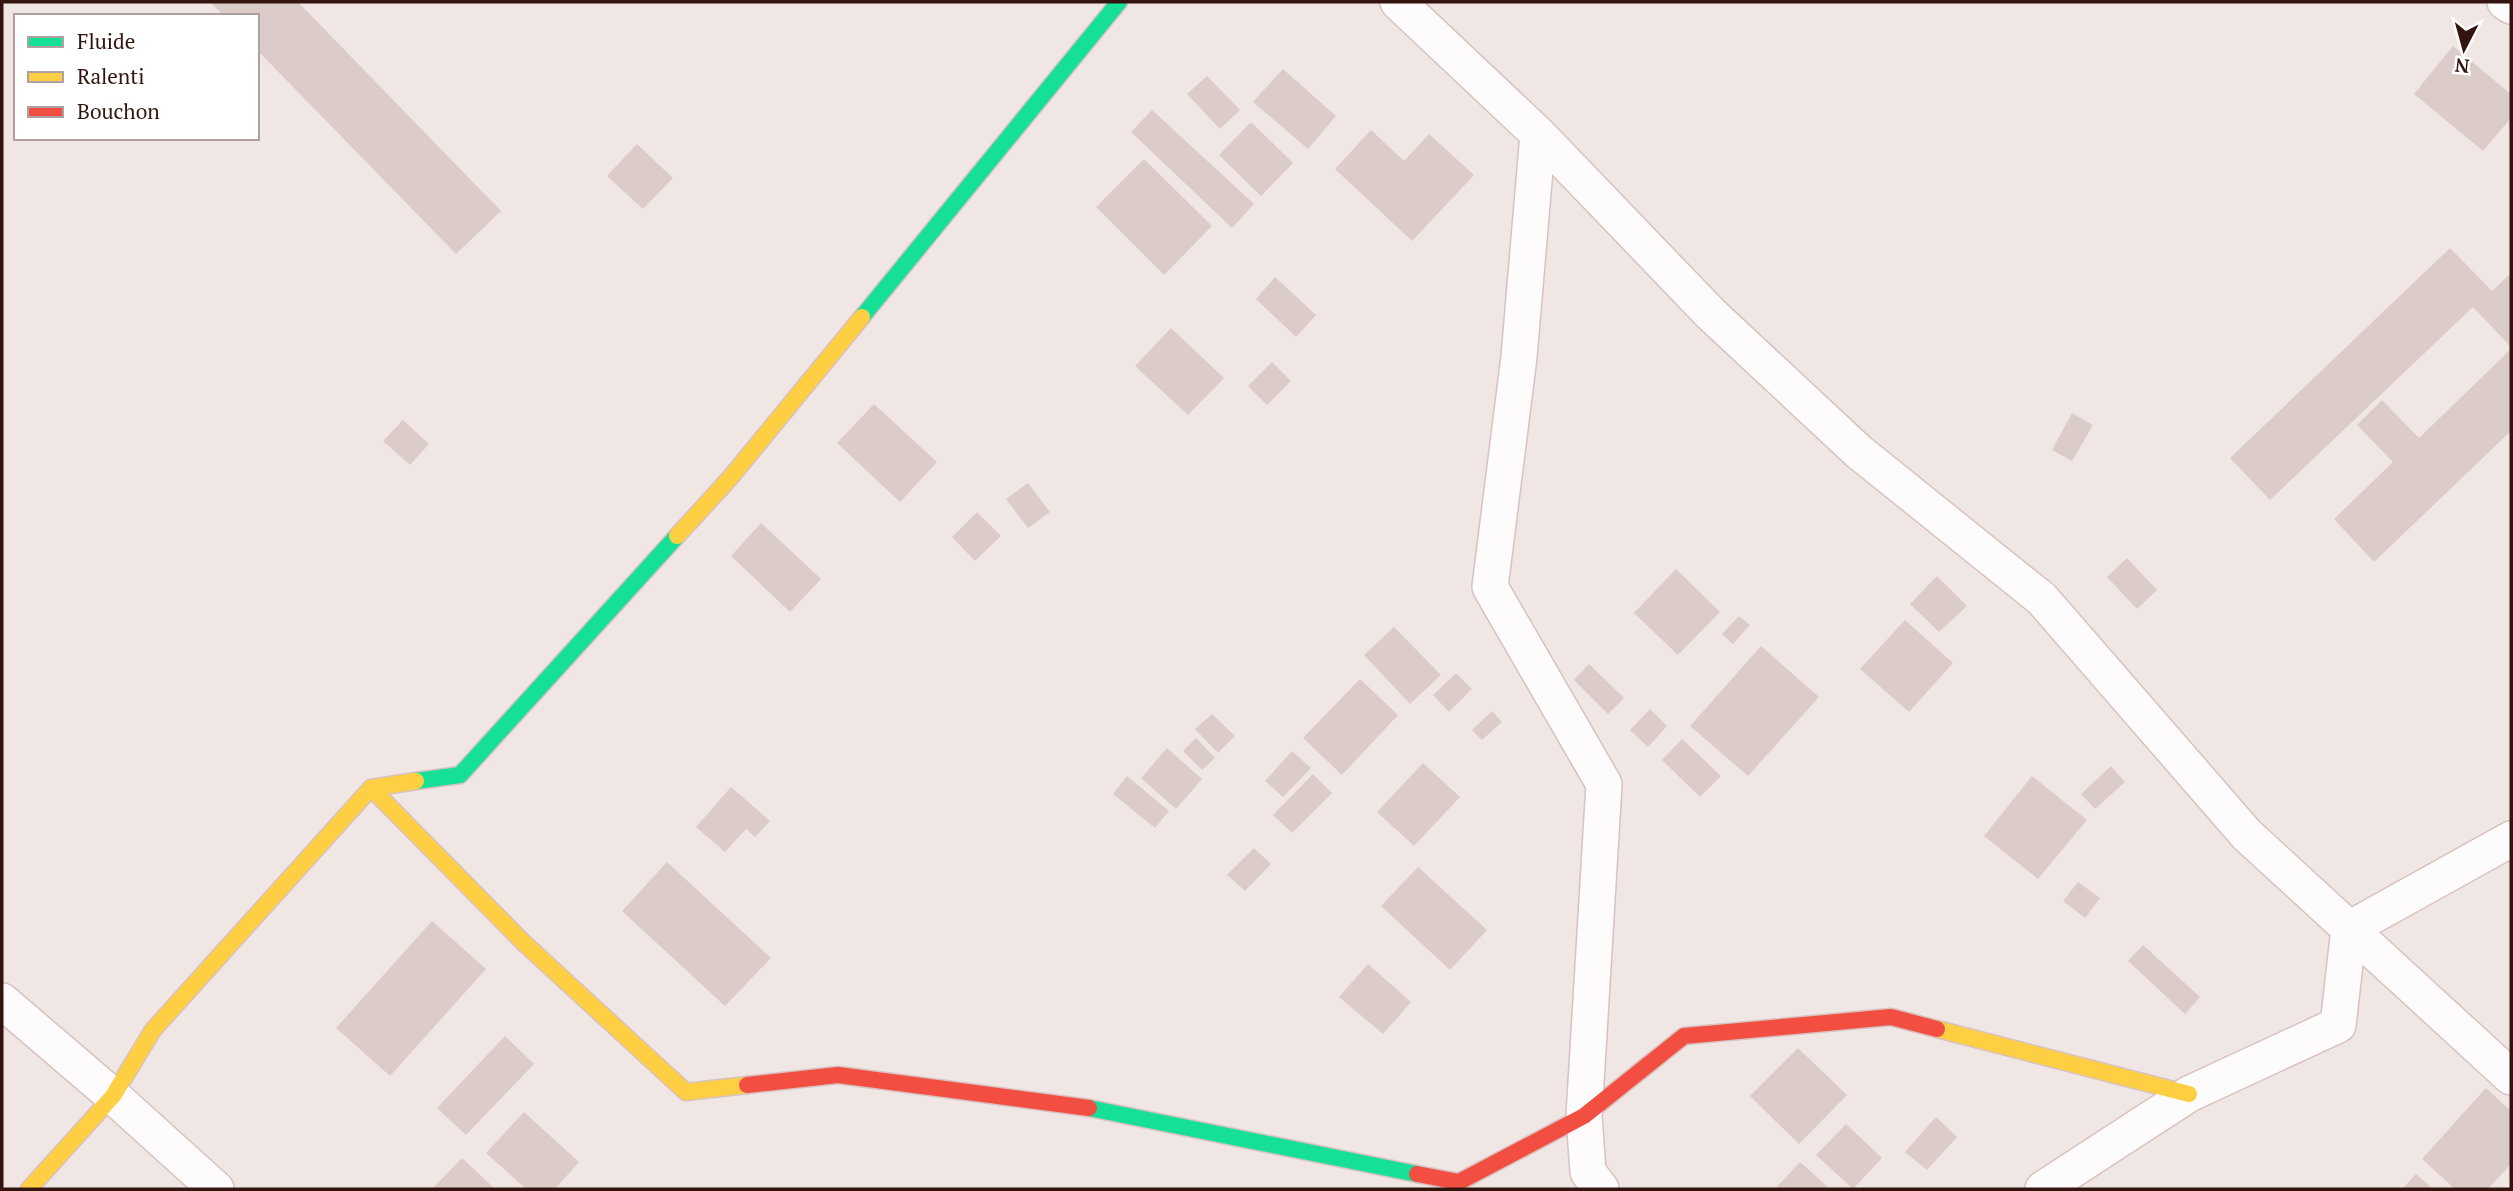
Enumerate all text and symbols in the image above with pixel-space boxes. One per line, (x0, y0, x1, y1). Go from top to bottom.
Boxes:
legend (14, 14, 259, 140)
north arrow (2429, 14, 2499, 84)
text: Fluide (77, 27, 135, 55)
text: N (2453, 53, 2471, 80)
text: Ralenti (77, 62, 144, 90)
text: Bouchon (77, 97, 160, 125)

